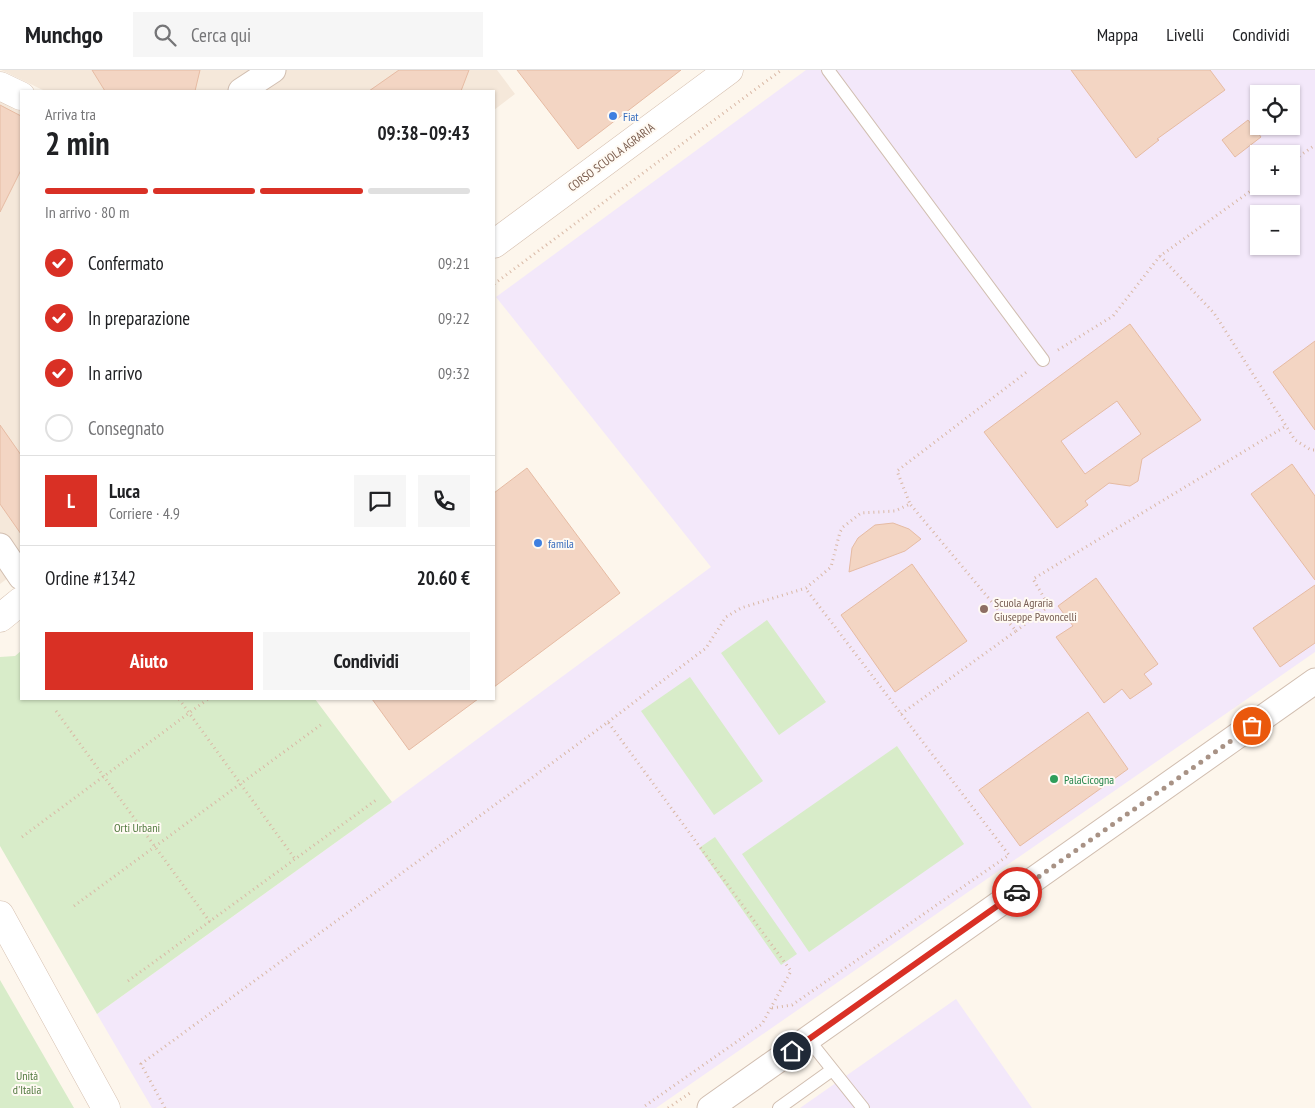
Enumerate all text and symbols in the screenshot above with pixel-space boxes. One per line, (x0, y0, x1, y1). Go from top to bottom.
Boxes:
search box (133, 12, 483, 57)
text: Munchgo (25, 19, 103, 50)
icon: search (151, 21, 179, 49)
text: Cerca qui (191, 23, 251, 47)
text: Mappa (1097, 23, 1138, 46)
text: Livelli (1166, 23, 1204, 46)
text: Condividi (1232, 23, 1290, 46)
map controls (1250, 85, 1300, 255)
button: locate (1250, 85, 1300, 135)
text: Arriva tra (45, 104, 96, 124)
place label: Fiat (623, 109, 639, 124)
marker: Fiat (607, 110, 619, 122)
street label: CORSO SCUOLA AGRARIA (565, 119, 658, 194)
text: 09:38–09:43 (377, 121, 470, 145)
text: 2 min (45, 122, 110, 164)
button: + (1250, 145, 1300, 195)
text: In arrivo · 80 m (45, 202, 129, 222)
button: − (1250, 205, 1300, 255)
icon: check (45, 249, 73, 277)
text: Confermato (88, 251, 164, 275)
text: 09:21 (438, 253, 470, 273)
icon: check (45, 304, 73, 332)
text: In preparazione (88, 306, 190, 330)
text: 09:22 (438, 308, 470, 328)
icon: check (45, 359, 73, 387)
text: In arrivo (88, 361, 143, 385)
text: 09:32 (438, 363, 470, 383)
text: Consegnato (88, 416, 164, 440)
button: chat (354, 475, 406, 527)
button: phone (418, 475, 470, 527)
text: Luca (109, 479, 140, 503)
text: L (67, 489, 75, 513)
text: Corriere · 4.9 (109, 503, 180, 523)
place label: famila (548, 536, 574, 551)
marker: famila (532, 537, 544, 549)
text: Ordine #1342 (45, 566, 136, 590)
text: 20.60 € (417, 566, 470, 590)
place label: Scuola Agraria Giuseppe Pavoncelli (994, 595, 1077, 624)
marker: Scuola Agraria Giuseppe Pavoncelli (978, 603, 990, 615)
button: Aiuto (45, 632, 253, 690)
button: Condividi (263, 632, 470, 690)
pin (1231, 705, 1273, 747)
icon: bag (1238, 712, 1266, 740)
place label: PalaCicogna (1064, 772, 1114, 787)
marker: PalaCicogna (1048, 773, 1060, 785)
park label: Orti Urbani (114, 820, 160, 835)
courier (992, 867, 1042, 917)
icon: car (1003, 878, 1031, 906)
pin (771, 1030, 813, 1072)
icon: home (778, 1037, 806, 1065)
park label: Unità d'Italia (13, 1068, 41, 1097)

